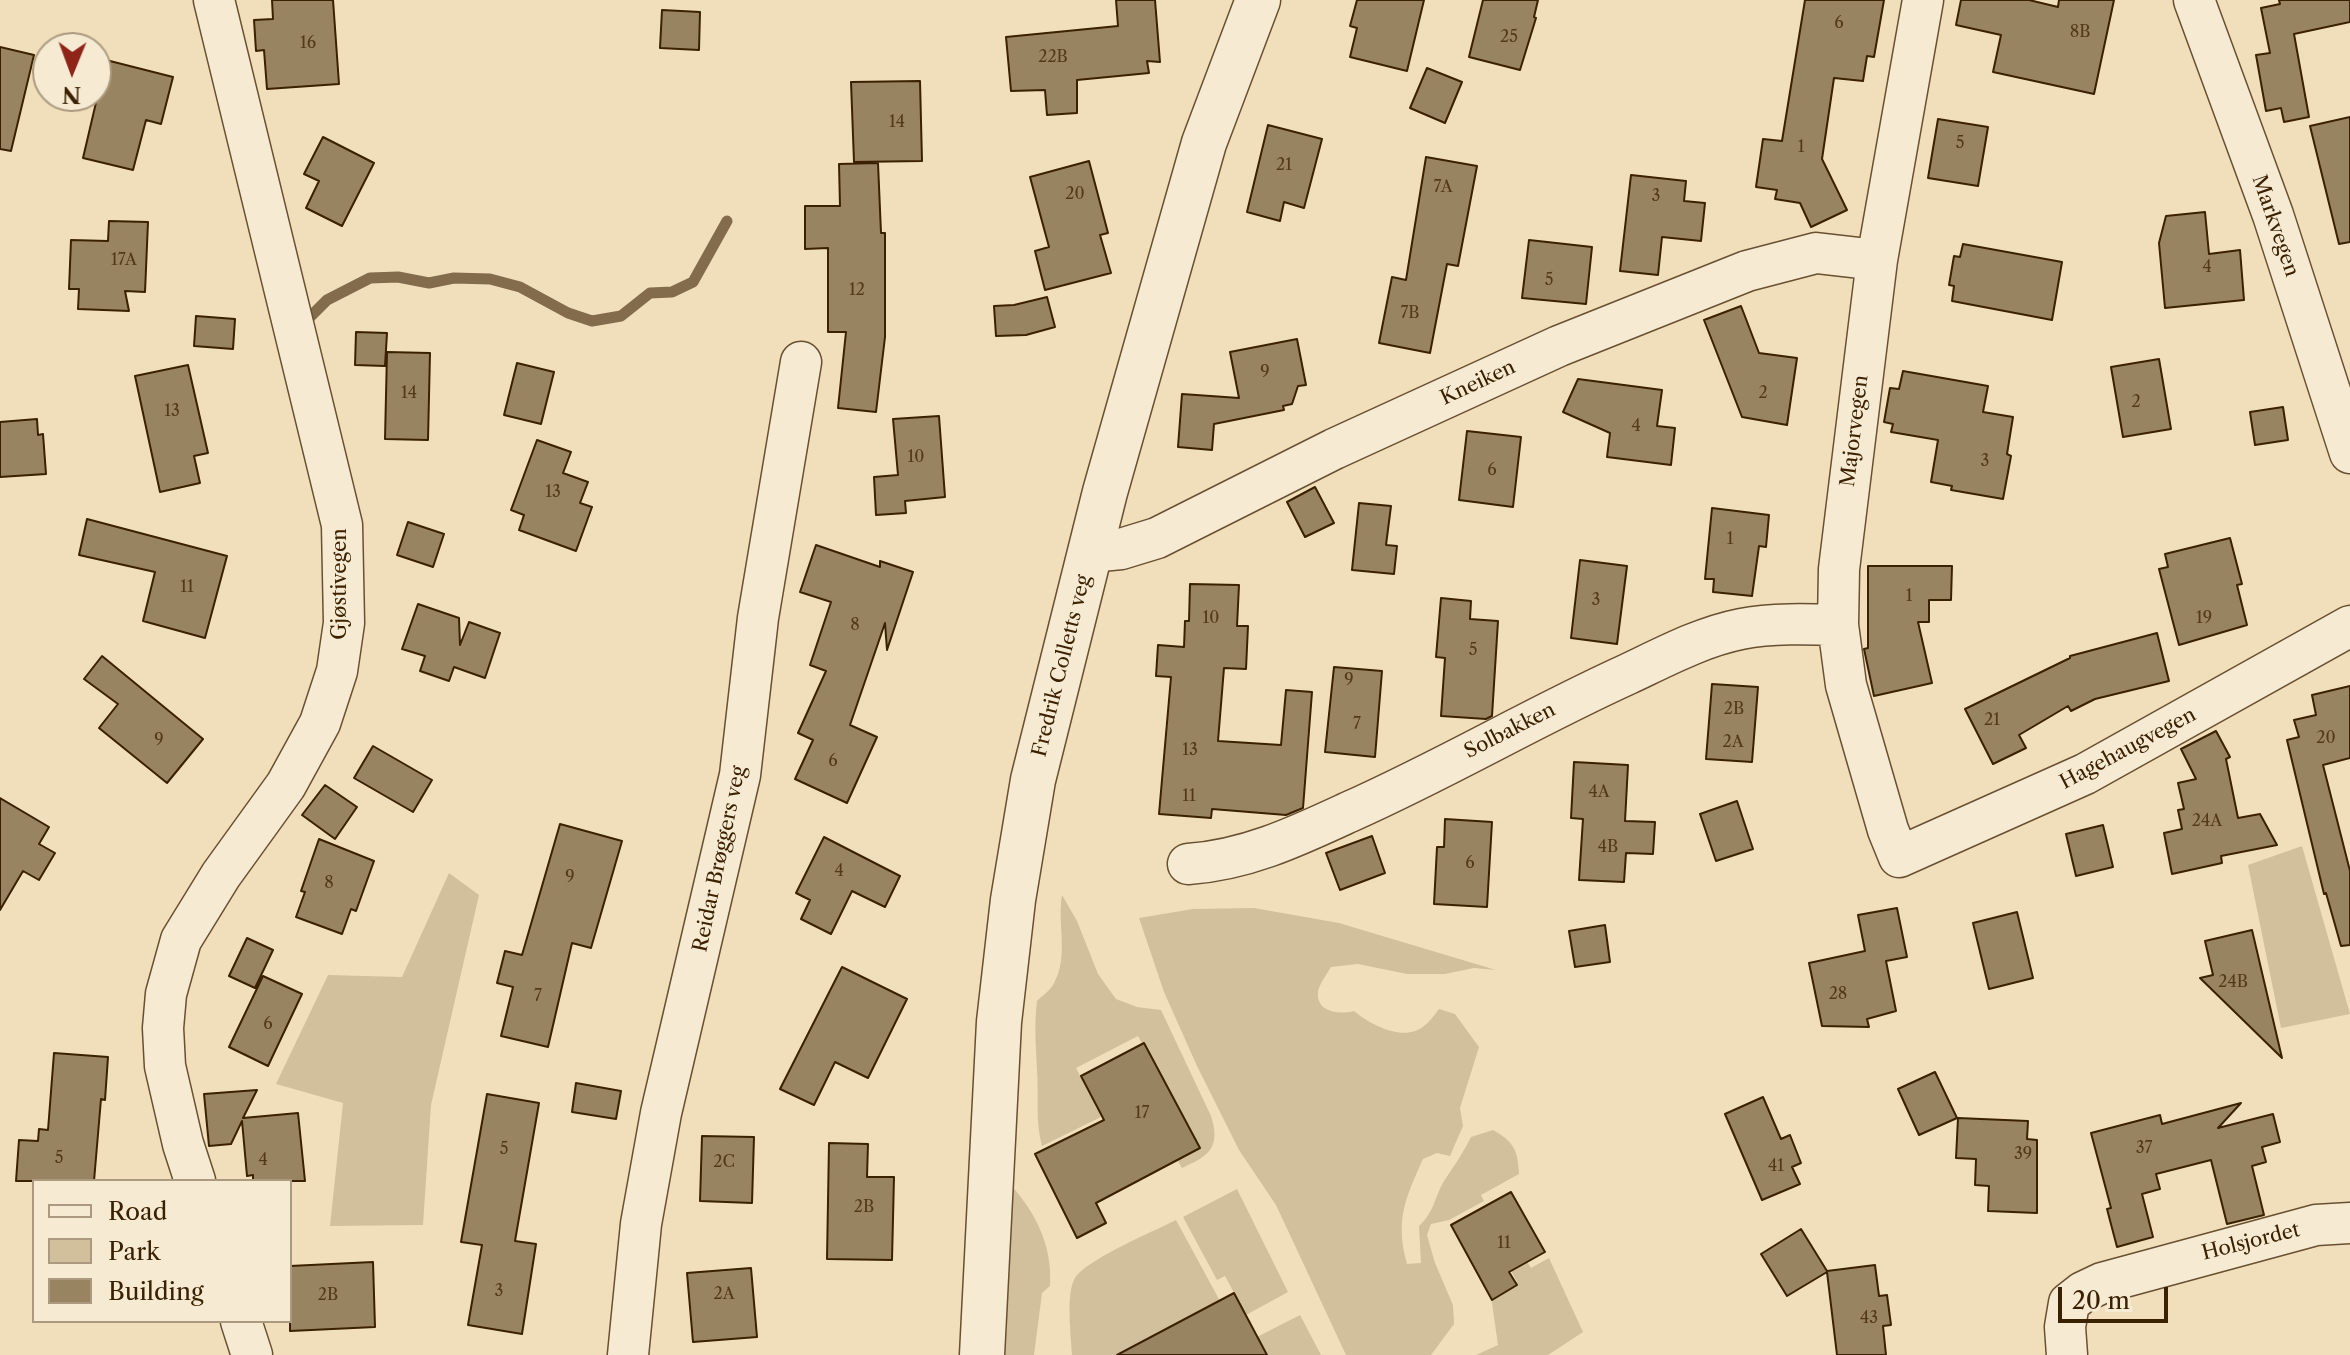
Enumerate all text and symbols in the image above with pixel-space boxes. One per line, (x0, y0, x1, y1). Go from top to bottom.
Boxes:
house number: 6 (1834, 13, 1844, 33)
house number: 8B (2070, 22, 2090, 42)
house number: 25 (1500, 27, 1518, 47)
north arrow (32, 32, 112, 112)
house number: 16 (300, 33, 316, 53)
house number: 22B (1038, 47, 1068, 67)
text: N (62, 81, 81, 108)
house number: 14 (889, 112, 905, 132)
house number: 5 (1956, 133, 1964, 153)
house number: 1 (1798, 137, 1804, 157)
house number: 21 (1276, 155, 1292, 175)
street label: Markvegen (2246, 172, 2304, 280)
house number: 7A (1433, 177, 1453, 197)
house number: 20 (1065, 184, 1085, 204)
house number: 3 (1652, 186, 1660, 206)
house number: 17A (111, 250, 137, 270)
house number: 4 (2202, 257, 2212, 277)
house number: 5 (1545, 270, 1553, 290)
house number: 12 (849, 280, 865, 300)
house number: 7B (1400, 303, 1420, 323)
street label: Kneiken (1437, 355, 1519, 411)
house number: 9 (1260, 362, 1270, 382)
street label: Majorvegen (1836, 374, 1874, 488)
house number: 14 (401, 383, 417, 403)
house number: 2 (1758, 383, 1768, 403)
house number: 2 (2131, 392, 2141, 412)
house number: 13 (164, 401, 180, 421)
house number: 4 (1631, 416, 1641, 436)
house number: 10 (908, 447, 924, 467)
house number: 3 (1981, 451, 1989, 471)
house number: 6 (1487, 460, 1497, 480)
house number: 13 (545, 482, 561, 502)
street label: Gjøstivegen (328, 528, 352, 640)
house number: 1 (1727, 529, 1733, 549)
street label: Fredrik Colletts veg (1028, 572, 1096, 760)
house number: 11 (180, 577, 194, 597)
house number: 1 (1906, 586, 1912, 606)
house number: 3 (1592, 590, 1600, 610)
house number: 10 (1203, 608, 1219, 628)
house number: 19 (2196, 608, 2212, 628)
house number: 8 (850, 615, 860, 635)
house number: 5 (1469, 640, 1477, 660)
house number: 9 (1344, 670, 1354, 690)
street label: Solbakken (1461, 698, 1559, 764)
house number: 2B (1724, 699, 1744, 719)
street label: Hagehaugvegen (2056, 703, 2200, 795)
house number: 21 (1984, 710, 2000, 730)
house number: 7 (1353, 714, 1361, 734)
house number: 20 (2316, 728, 2336, 748)
house number: 9 (154, 730, 164, 750)
house number: 2A (1722, 732, 1744, 752)
house number: 13 (1182, 740, 1198, 760)
house number: 6 (828, 751, 838, 771)
street label: Reidar Brøggers veg (689, 764, 751, 954)
house number: 4A (1588, 782, 1610, 802)
house number: 11 (1182, 786, 1196, 806)
house number: 24A (2192, 811, 2222, 831)
house number: 4B (1598, 837, 1618, 857)
house number: 6 (1465, 853, 1475, 873)
house number: 4 (834, 861, 844, 881)
house number: 9 (565, 867, 575, 887)
house number: 8 (324, 873, 334, 893)
house number: 24B (2218, 972, 2248, 992)
house number: 28 (1829, 984, 1847, 1004)
house number: 7 (534, 986, 542, 1006)
house number: 6 (263, 1014, 273, 1034)
house number: 17 (1135, 1103, 1149, 1123)
house number: 37 (2136, 1138, 2152, 1158)
house number: 5 (500, 1139, 508, 1159)
house number: 39 (2014, 1144, 2032, 1164)
house number: 5 (55, 1148, 63, 1168)
house number: 4 (258, 1150, 268, 1170)
house number: 2C (713, 1152, 735, 1172)
house number: 41 (1768, 1156, 1784, 1176)
legend (32, 1179, 292, 1323)
text: Road (108, 1197, 167, 1226)
house number: 2B (854, 1197, 874, 1217)
street label: Holsjordet (2200, 1218, 2302, 1266)
house number: 11 (1497, 1233, 1511, 1253)
text: Park (108, 1237, 160, 1266)
scale bar (2062, 1271, 2172, 1321)
text: Building (108, 1277, 204, 1306)
house number: 3 (495, 1281, 503, 1301)
house number: 2A (713, 1284, 735, 1304)
house number: 2B (318, 1285, 338, 1305)
text: 20 m (2072, 1286, 2130, 1315)
house number: 43 (1860, 1308, 1878, 1328)

